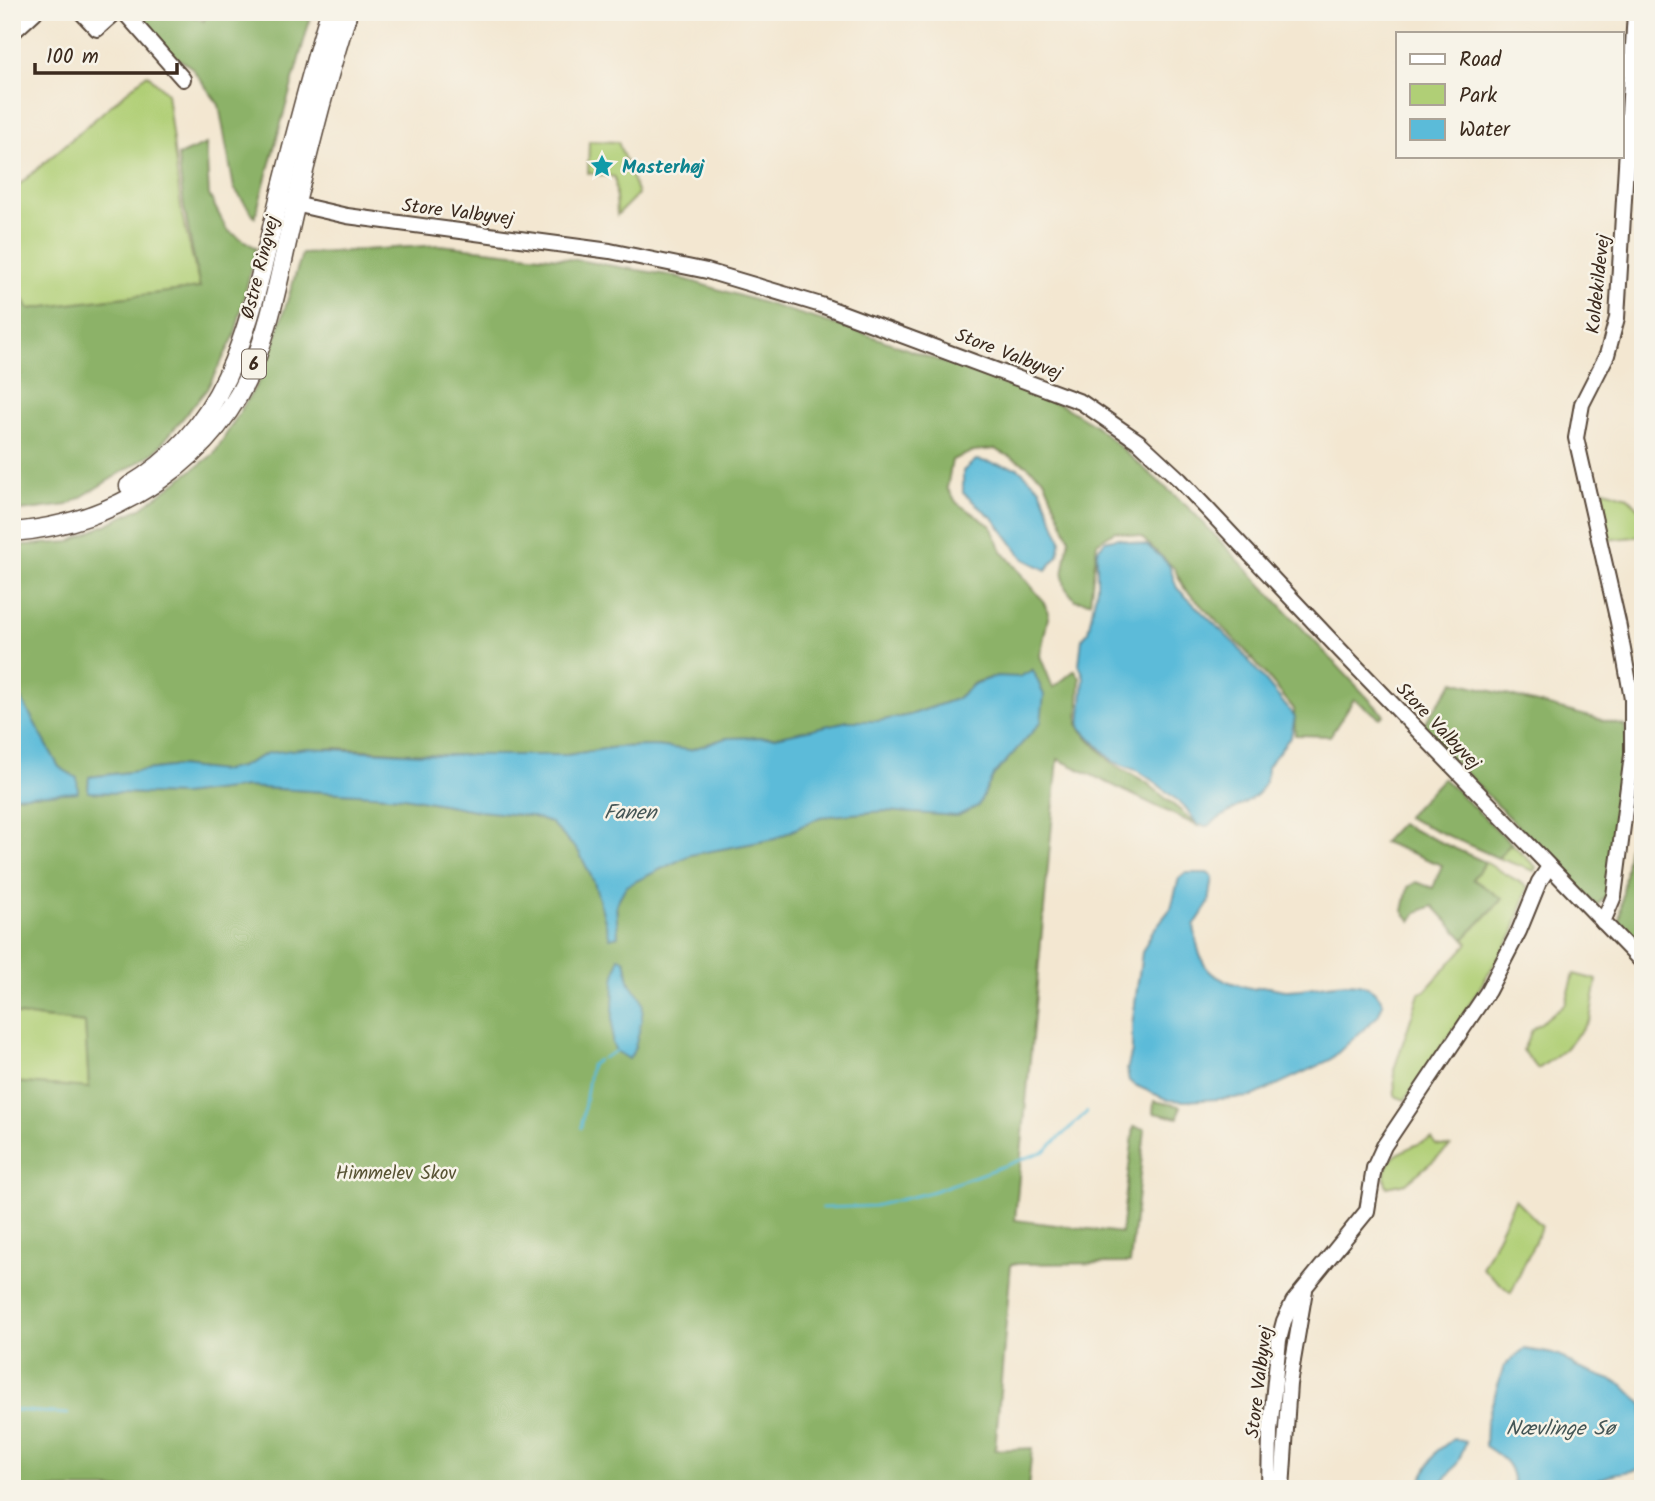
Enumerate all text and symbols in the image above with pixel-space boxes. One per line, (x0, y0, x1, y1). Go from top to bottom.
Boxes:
scale bar (35, 32, 177, 76)
legend (1396, 32, 1624, 158)
text: 100 m (46, 41, 99, 74)
text: Road (1459, 44, 1502, 77)
text: Park (1459, 80, 1497, 113)
text: Water (1459, 114, 1511, 147)
place icon: Masterhøj (588, 152, 616, 180)
place label: Masterhøj (622, 153, 705, 183)
street label: Store Valbyvej (400, 191, 517, 235)
street label: Østre Ringvej (234, 211, 289, 322)
street label: Koldekildevej (1579, 232, 1619, 336)
street label: Store Valbyvej (950, 321, 1067, 389)
road number: 6 (242, 350, 266, 378)
street label: Store Valbyvej (1388, 676, 1488, 778)
water label: Fanen (604, 797, 658, 830)
park label: Himmelev Skov (336, 1159, 457, 1189)
street label: Store Valbyvej (1238, 1323, 1282, 1440)
water label: Nævlinge Sø (1506, 1413, 1618, 1446)

